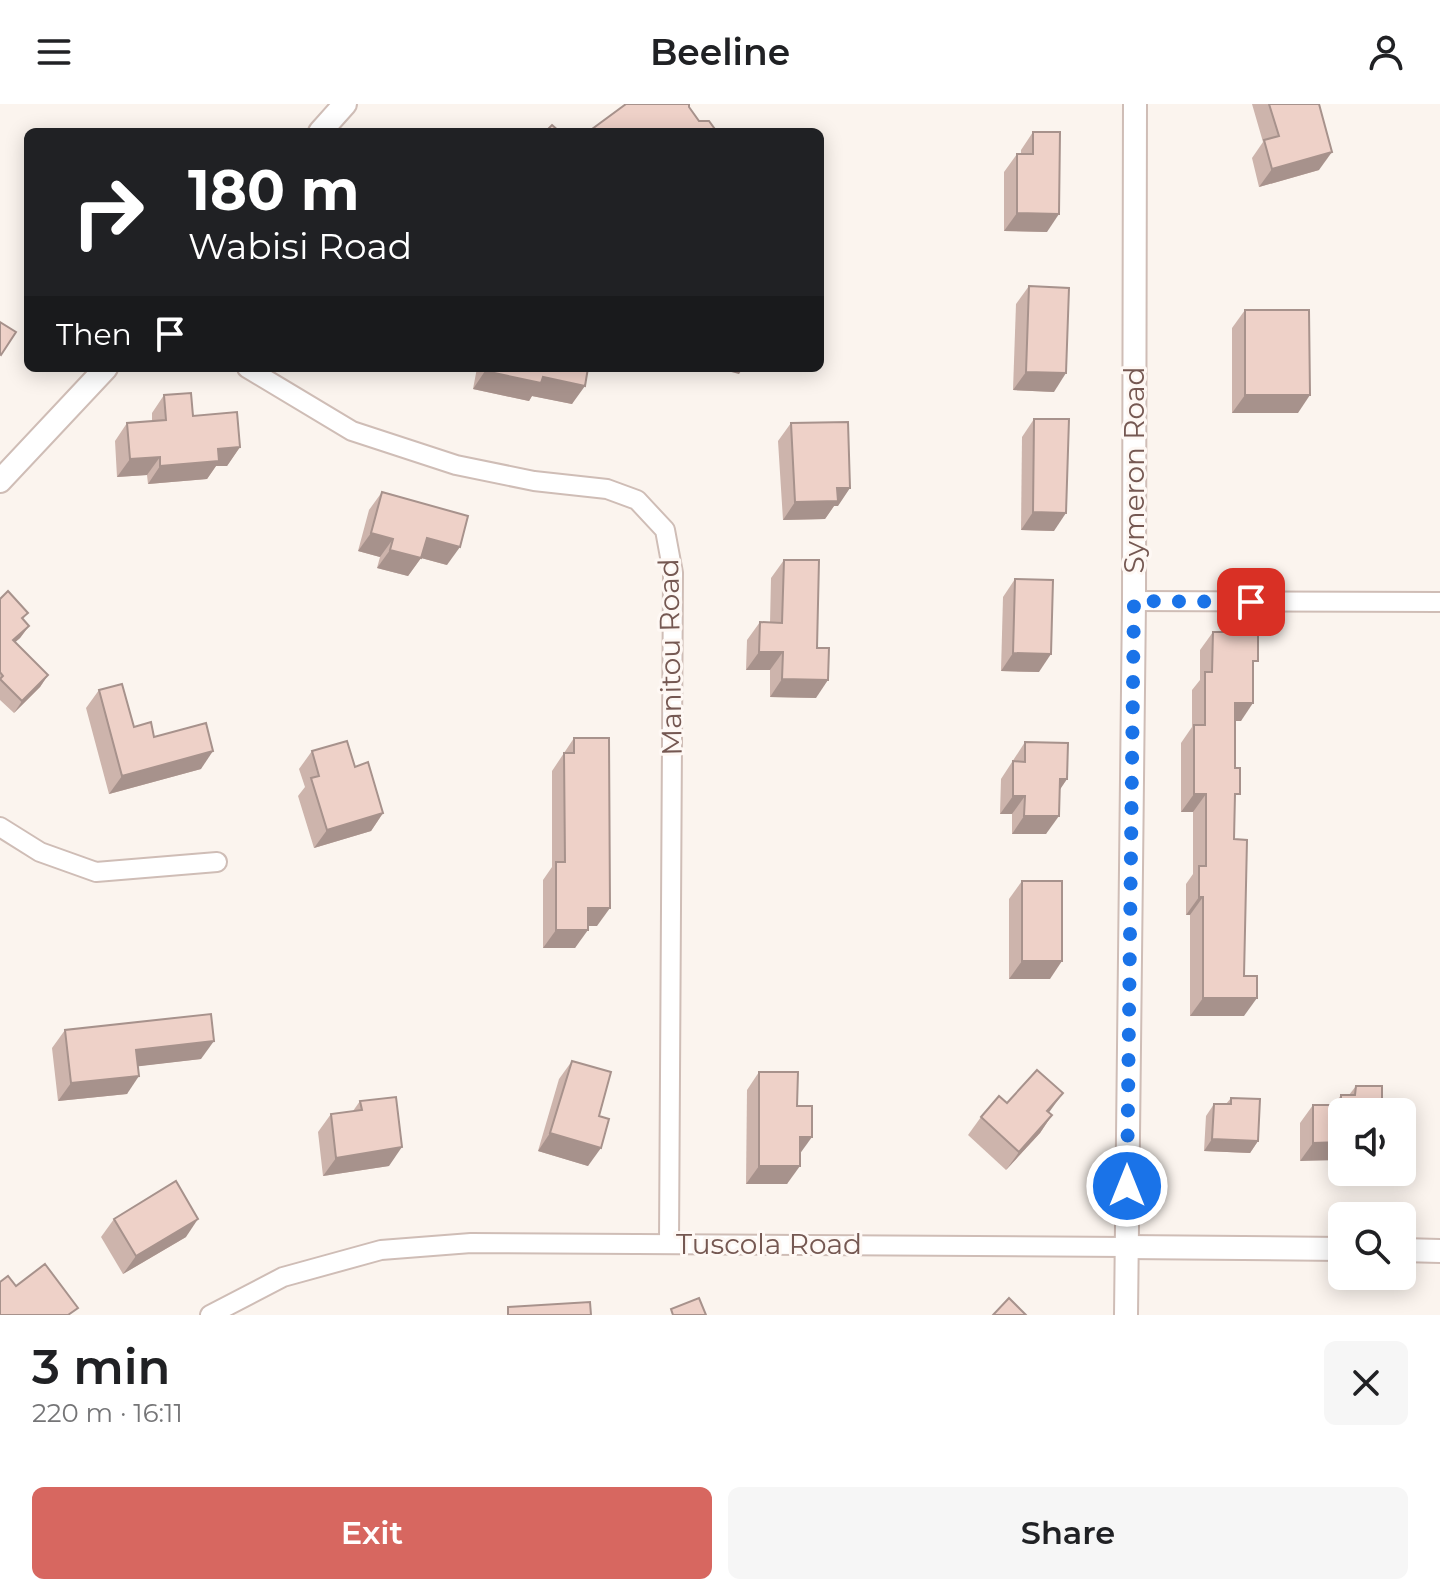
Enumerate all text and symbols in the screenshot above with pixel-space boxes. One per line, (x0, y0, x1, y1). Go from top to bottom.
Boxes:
icon: menu (32, 30, 76, 74)
text: Beeline (650, 30, 790, 74)
icon: person (1364, 30, 1408, 74)
text: 180 m (188, 156, 360, 224)
icon: right (56, 160, 160, 264)
text: Wabisi Road (188, 224, 412, 268)
icon: arrive (148, 312, 192, 356)
text: Then (56, 316, 132, 353)
street label: Symeron Road (1117, 367, 1151, 573)
street label: Manitou Road (651, 558, 689, 756)
pin (1217, 568, 1285, 636)
icon: arrive (1229, 580, 1273, 624)
map controls (1328, 1098, 1416, 1290)
button: sound (1328, 1098, 1416, 1186)
position arrow (1085, 1144, 1169, 1228)
button: search (1328, 1202, 1416, 1290)
street label: Tuscola Road (676, 1227, 862, 1261)
text: 3 min (32, 1338, 170, 1396)
button: close (1324, 1341, 1408, 1425)
text: 220 m · 16:11 (32, 1397, 183, 1429)
button: Exit (32, 1487, 712, 1579)
button: Share (728, 1487, 1408, 1579)

